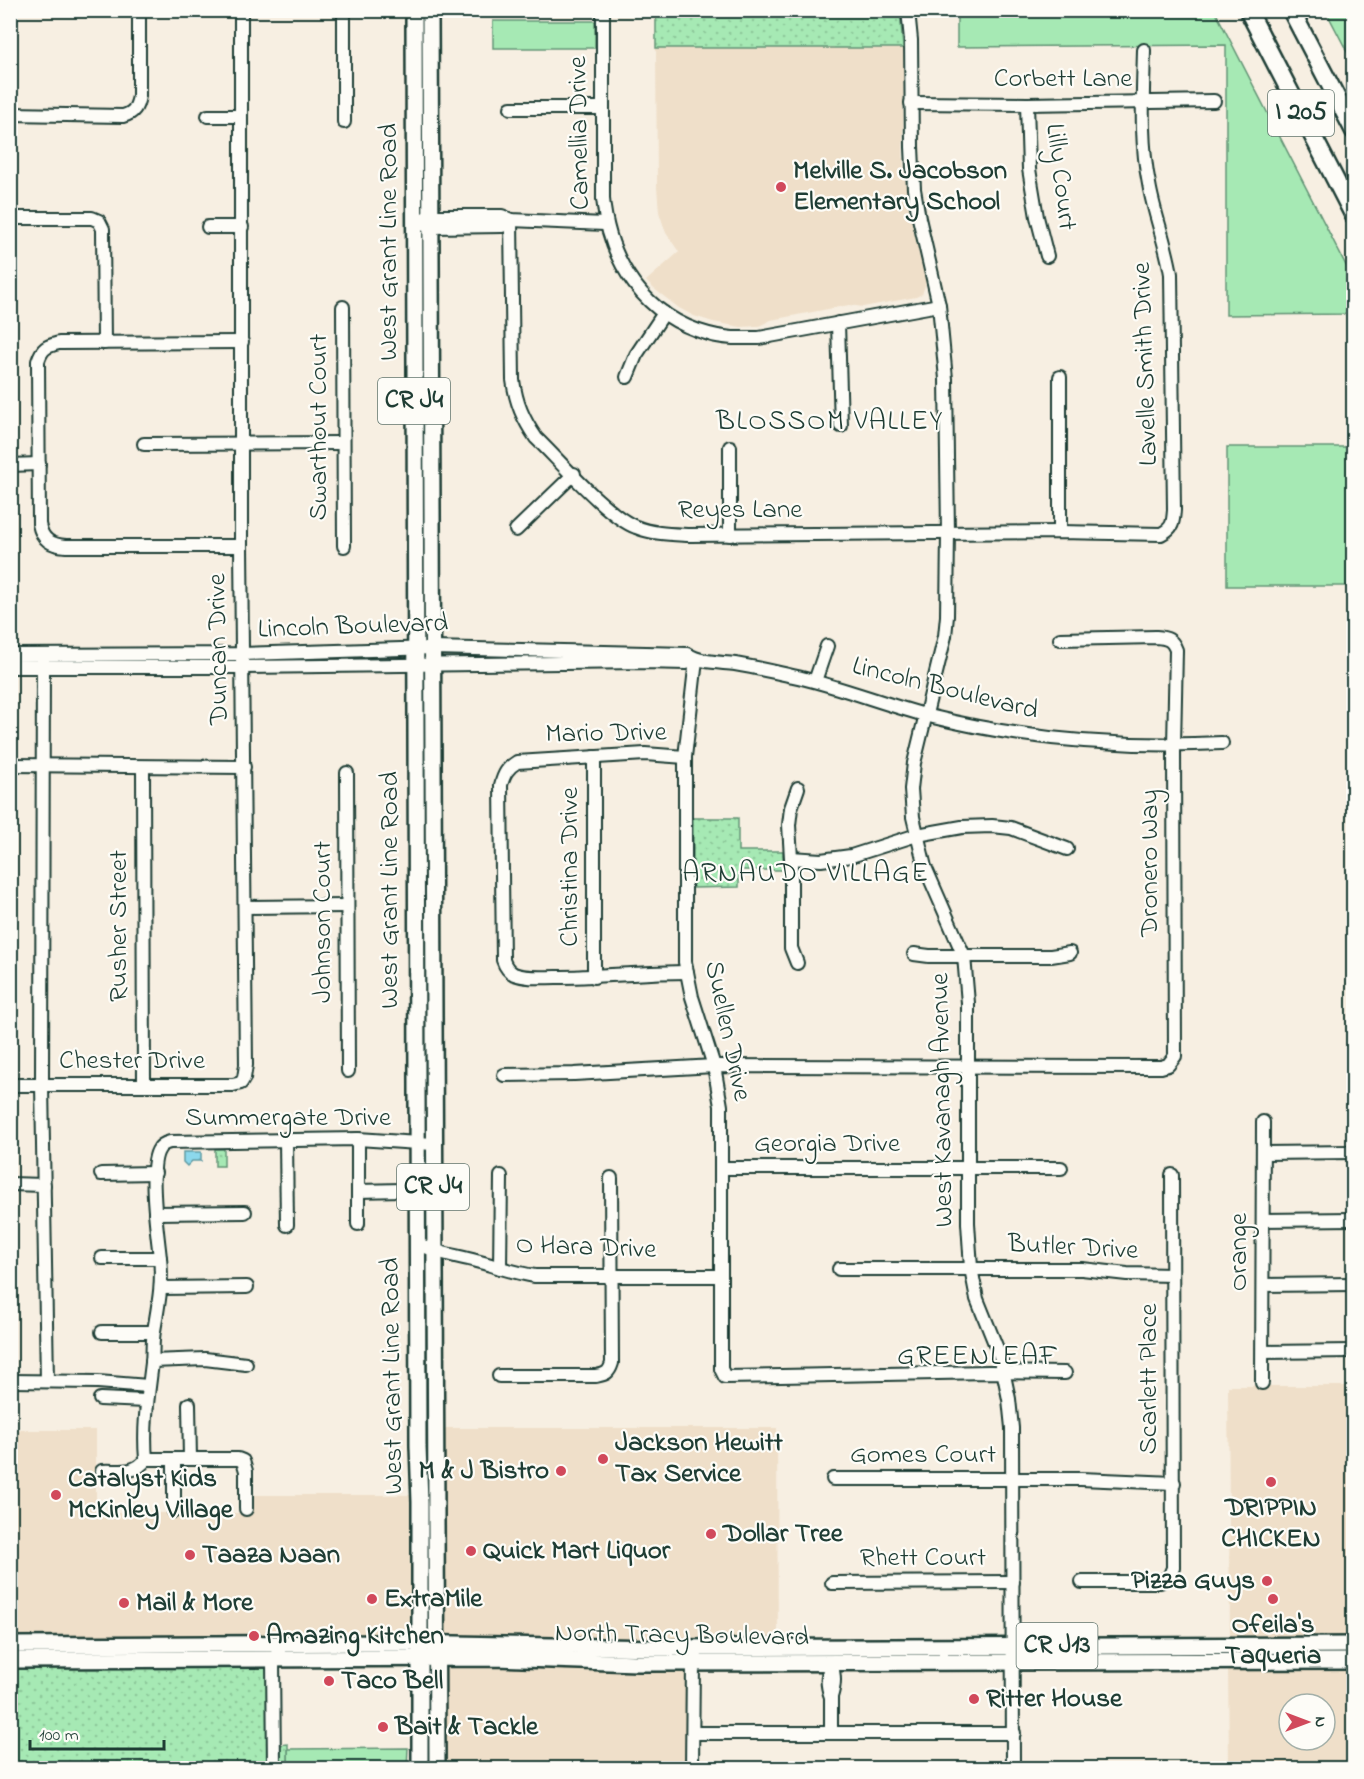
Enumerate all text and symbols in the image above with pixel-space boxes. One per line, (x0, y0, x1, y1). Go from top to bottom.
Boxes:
street label: Camellia Drive (559, 55, 601, 210)
street label: Corbett Lane (994, 60, 1133, 99)
road number: I 205 (1268, 90, 1334, 136)
street label: Lilly Court (1034, 121, 1086, 233)
street label: West Grant Line Road (370, 123, 409, 361)
place label: Melville S. Jacobson Elementary School (793, 152, 1007, 222)
marker: Melville S. Jacobson Elementary School (774, 180, 788, 194)
street label: Lavelle Smith Drive (1123, 260, 1169, 467)
street label: Swarthout Court (300, 334, 339, 520)
road number: CR J4 (378, 378, 450, 424)
district label: BLOSSOM VALLEY (715, 402, 944, 443)
street label: Reyes Lane (678, 491, 803, 530)
street label: Duncan Drive (198, 572, 240, 726)
street label: Lincoln Boulevard (257, 604, 449, 650)
street label: Lincoln Boulevard (848, 647, 1042, 731)
street label: Mario Drive (545, 713, 668, 755)
street label: West Grant Line Road (371, 771, 410, 1009)
street label: Christina Drive (551, 786, 590, 947)
street label: Dronero Way (1131, 789, 1170, 938)
street label: Johnson Court (304, 841, 343, 1003)
street label: Rusher Street (100, 850, 139, 1002)
district label: ARNAUDO VILLAGE (682, 854, 930, 895)
street label: Suellen Drive (693, 957, 761, 1106)
street label: West Kavanagh Avenue (921, 972, 965, 1228)
street label: Chester Drive (59, 1042, 206, 1081)
street label: Summergate Drive (185, 1099, 392, 1138)
street label: Georgia Drive (754, 1125, 901, 1164)
road number: CR J4 (397, 1164, 469, 1210)
street label: Orange (1220, 1212, 1259, 1291)
street label: Butler Drive (1006, 1225, 1140, 1271)
street label: O Hara Drive (515, 1226, 658, 1270)
street label: West Grant Line Road (371, 1257, 415, 1495)
street label: Scarlett Place (1130, 1303, 1169, 1455)
district label: GREENLEAF (897, 1337, 1059, 1378)
place label: Jackson Hewitt Tax Service (615, 1424, 784, 1494)
street label: Gomes Court (850, 1436, 996, 1475)
place label: M & J Bistro (419, 1452, 549, 1491)
marker: Jackson Hewitt Tax Service (596, 1452, 610, 1466)
place label: Catalyst Kids McKinley Village (68, 1460, 234, 1531)
marker: M & J Bistro (554, 1464, 568, 1478)
marker: DRIPPIN CHICKEN (1264, 1475, 1278, 1489)
marker: Catalyst Kids McKinley Village (49, 1488, 63, 1502)
place label: DRIPPIN CHICKEN (1221, 1489, 1321, 1559)
place label: Dollar Tree (721, 1515, 844, 1554)
marker: Dollar Tree (704, 1527, 718, 1541)
place label: Quick Mart Liquor (483, 1532, 671, 1571)
place label: Taaza Naan (202, 1536, 340, 1575)
street label: Rhett Court (860, 1539, 986, 1578)
marker: Quick Mart Liquor (464, 1544, 478, 1558)
marker: Taaza Naan (183, 1548, 197, 1562)
place label: Pizza Guys (1131, 1562, 1255, 1601)
marker: Pizza Guys (1260, 1574, 1274, 1588)
place label: ExtraMile (384, 1580, 483, 1619)
place label: Mail & More (136, 1584, 254, 1623)
marker: ExtraMile (365, 1592, 379, 1606)
marker: Ofeila's Taqueria (1266, 1592, 1280, 1606)
marker: Mail & More (117, 1596, 131, 1610)
place label: Ofeila's Taqueria (1225, 1606, 1321, 1676)
street label: North Tracy Boulevard (555, 1614, 809, 1658)
place label: Amazing Kitchen (266, 1617, 444, 1657)
road number: CR J13 (1016, 1623, 1098, 1669)
marker: Amazing Kitchen (247, 1629, 261, 1643)
place label: Taco Bell (341, 1662, 443, 1701)
marker: Taco Bell (322, 1674, 336, 1688)
place label: Ritter House (986, 1680, 1123, 1719)
marker: Ritter House (967, 1692, 981, 1706)
north arrow (1277, 1692, 1337, 1752)
place label: Bait & Tackle (393, 1708, 539, 1747)
scale bar (30, 1713, 164, 1751)
text: N (1308, 1717, 1332, 1728)
marker: Bait & Tackle (376, 1720, 390, 1734)
text: 100 m (39, 1723, 79, 1749)

